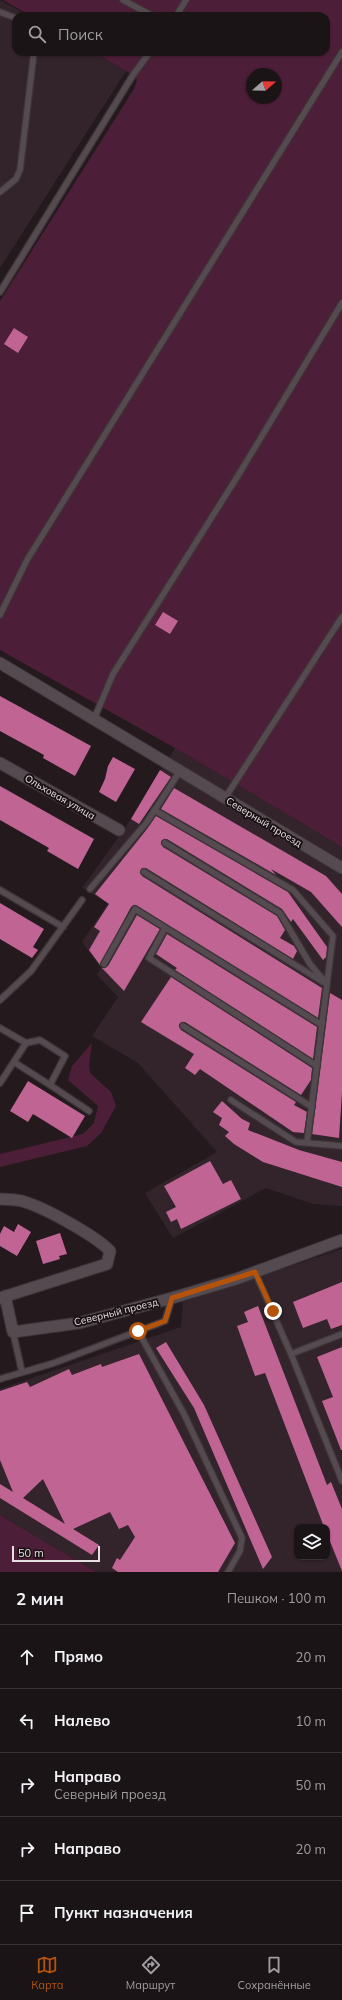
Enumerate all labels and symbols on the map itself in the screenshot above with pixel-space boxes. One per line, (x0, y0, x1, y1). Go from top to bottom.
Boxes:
north arrow (246, 68, 282, 104)
street label: Ольховая улица (23, 772, 97, 822)
street label: Северный проезд (224, 794, 304, 850)
street label: Северный проезд (73, 1295, 159, 1329)
route end (264, 1302, 282, 1320)
route start (129, 1322, 147, 1340)
scale bar (12, 1544, 100, 1563)

